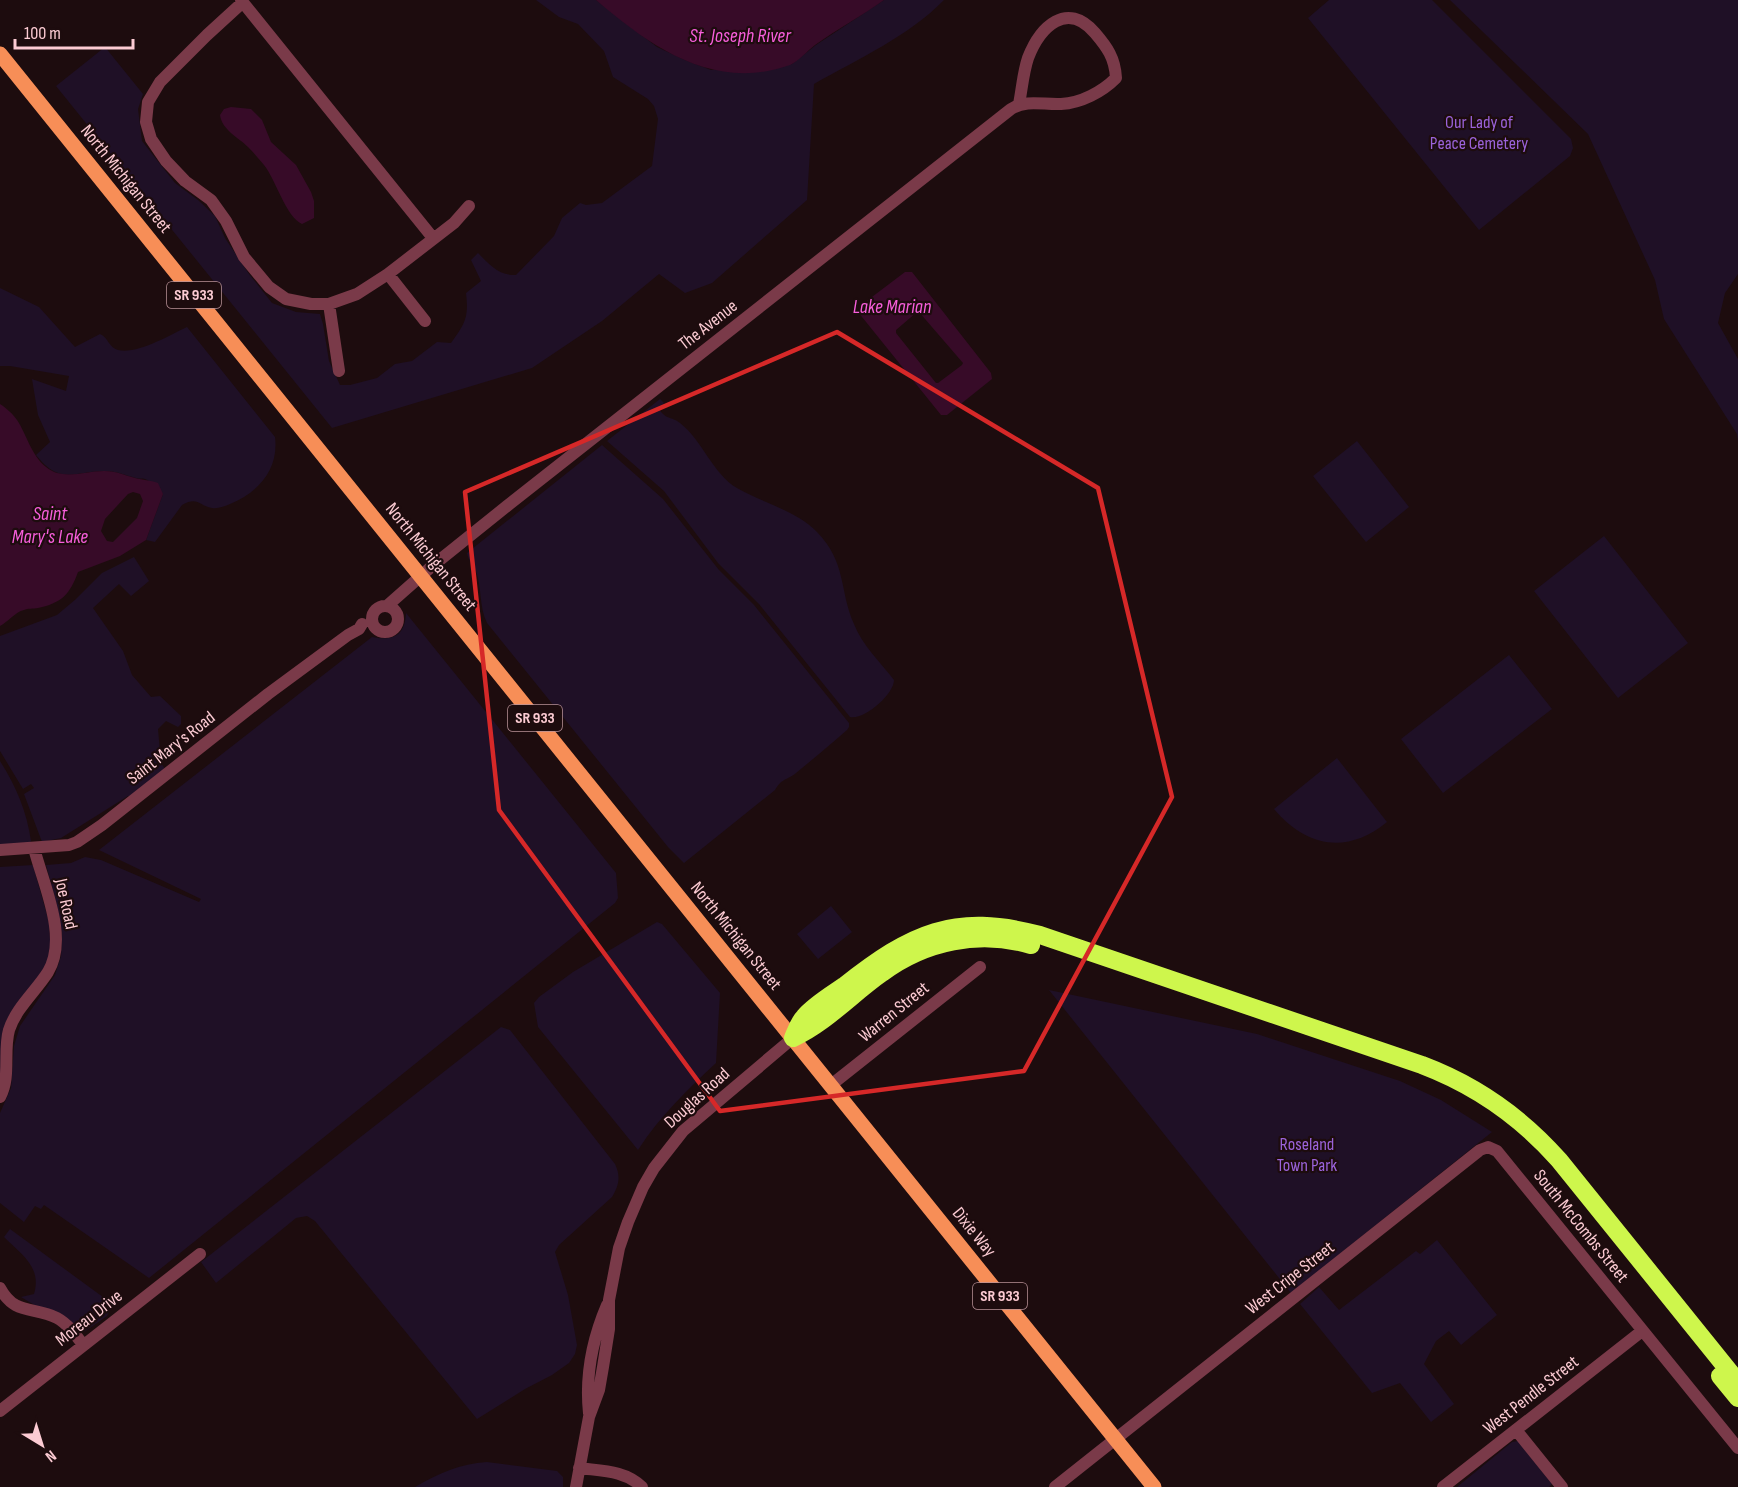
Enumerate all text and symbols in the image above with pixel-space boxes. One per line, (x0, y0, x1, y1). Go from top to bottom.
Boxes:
scale bar (15, 12, 134, 50)
text: 100 m (24, 23, 61, 44)
water label: St. Joseph River (689, 24, 792, 48)
park label: Our Lady of Peace Cemetery (1430, 112, 1528, 154)
street label: North Michigan Street (76, 121, 176, 238)
road number: SR 933 (167, 282, 221, 308)
street label: The Avenue (674, 295, 742, 355)
water label: Lake Marian (853, 295, 931, 319)
street label: North Michigan Street (381, 499, 481, 616)
water label: Saint Mary's Lake (12, 502, 88, 549)
road number: SR 933 (508, 705, 562, 731)
street label: Saint Mary's Road (123, 707, 219, 789)
street label: Joe Road (50, 876, 82, 931)
street label: North Michigan Street (686, 878, 786, 995)
street label: Warren Street (855, 977, 934, 1047)
street label: Douglas Road (660, 1063, 734, 1133)
park label: Roseland Town Park (1277, 1134, 1337, 1176)
street label: South McCombs Street (1529, 1165, 1633, 1287)
street label: Dixie Way (948, 1203, 1000, 1261)
street label: West Cripe Street (1242, 1237, 1339, 1319)
road number: SR 933 (973, 1283, 1027, 1309)
street label: Moreau Drive (51, 1285, 127, 1351)
street label: West Pendle Street (1479, 1351, 1583, 1439)
north arrow (12, 1415, 72, 1475)
text: N (41, 1446, 60, 1466)

